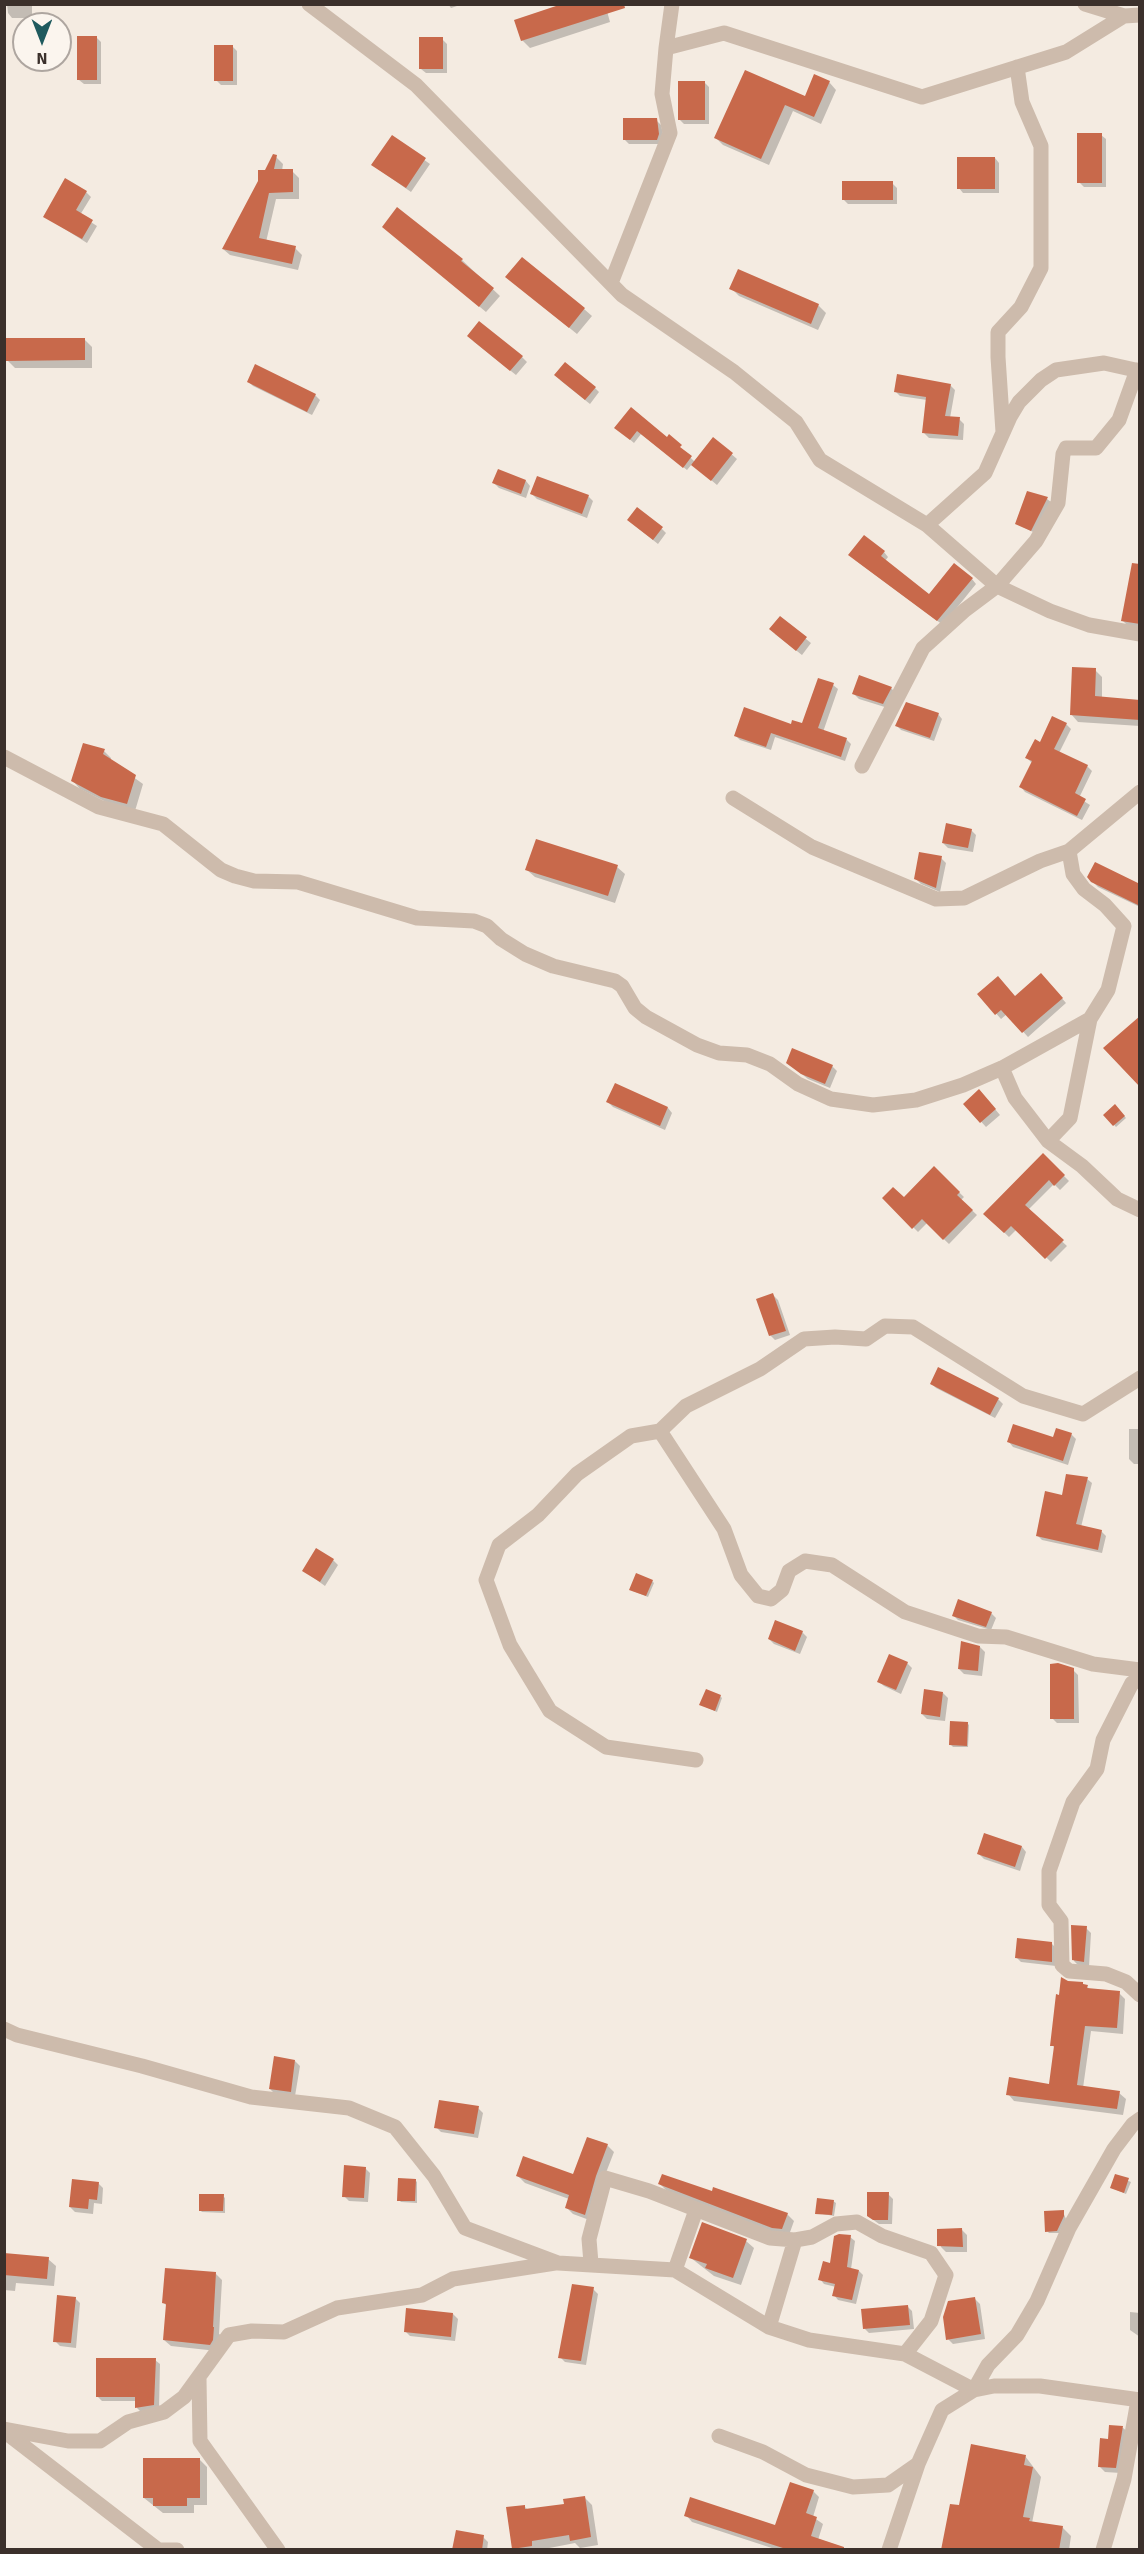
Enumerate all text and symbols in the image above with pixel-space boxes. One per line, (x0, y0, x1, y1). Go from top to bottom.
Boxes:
north arrow (12, 12, 72, 72)
text: N (36, 48, 48, 68)

